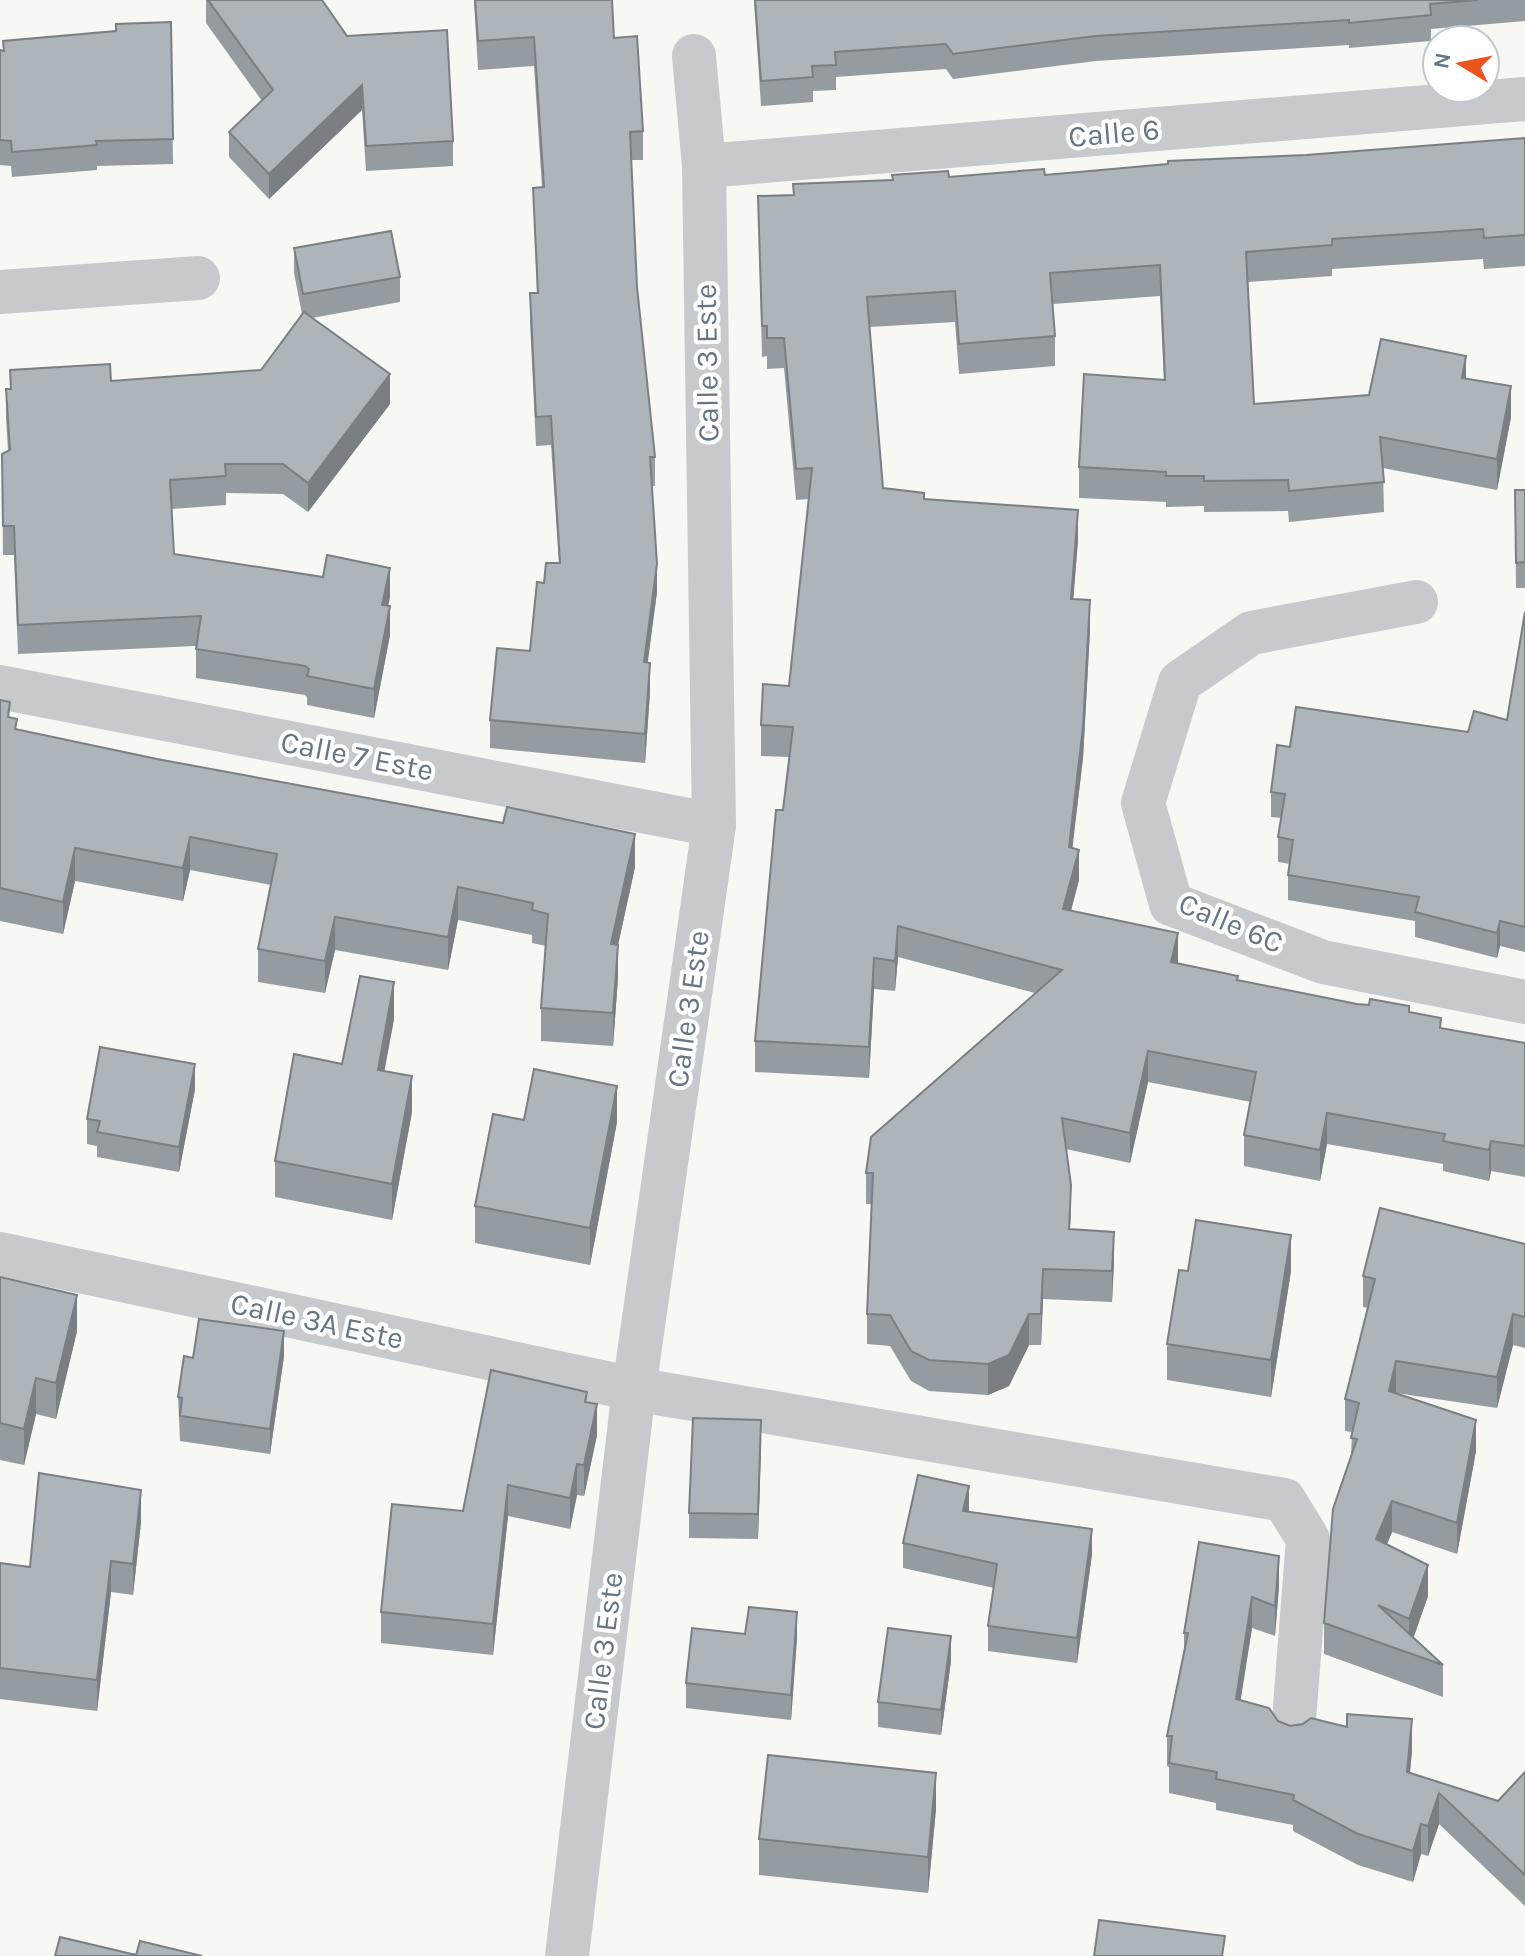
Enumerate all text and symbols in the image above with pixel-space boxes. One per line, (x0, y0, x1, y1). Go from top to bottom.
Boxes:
north arrow (1421, 24, 1501, 104)
text: N (1428, 51, 1456, 71)
street label: Calle 6 (1067, 111, 1161, 155)
street label: Calle 3 Este (688, 284, 726, 442)
street label: Calle 7 Este (278, 724, 436, 788)
street label: Calle 6C (1173, 885, 1289, 961)
street label: Calle 3 Este (659, 928, 717, 1090)
street label: Calle 3A Este (227, 1285, 407, 1357)
street label: Calle 3 Este (575, 1570, 631, 1732)

